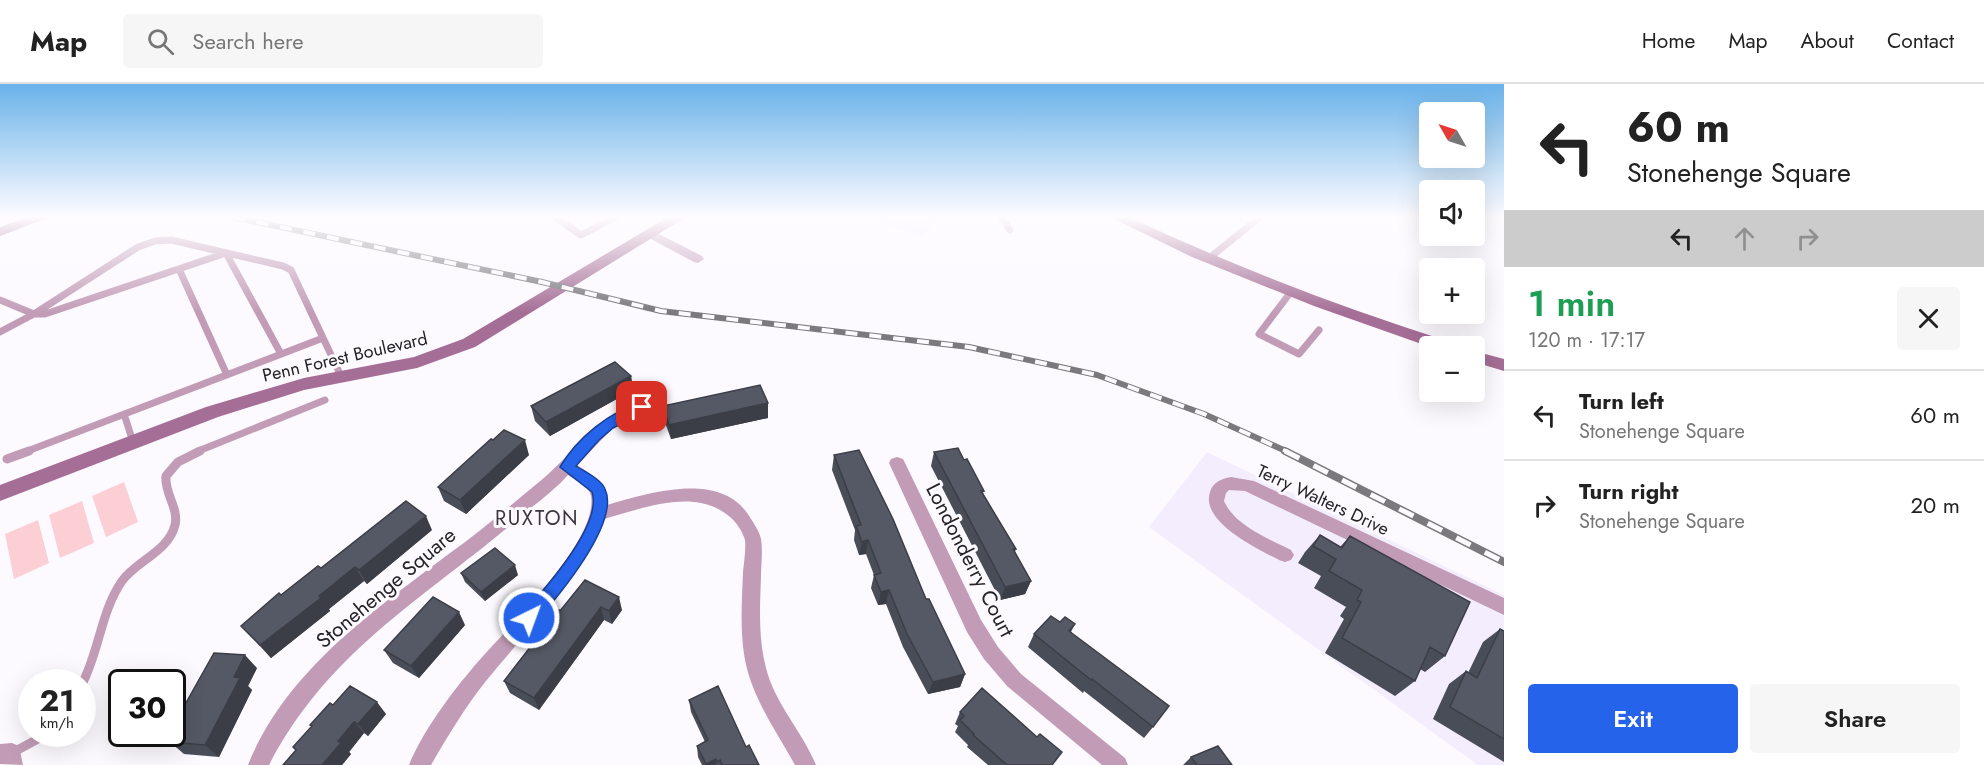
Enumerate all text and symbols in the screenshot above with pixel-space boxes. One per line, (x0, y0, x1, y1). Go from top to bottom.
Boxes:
search box (123, 14, 543, 68)
text: Map (30, 21, 87, 62)
icon: search (144, 25, 177, 58)
text: Search here (192, 25, 304, 57)
text: Home (1642, 26, 1695, 56)
text: Map (1728, 26, 1768, 56)
text: About (1801, 26, 1854, 56)
text: Contact (1887, 26, 1954, 56)
text: 60 m (1627, 97, 1730, 158)
north arrow (1419, 102, 1485, 168)
map controls (1419, 102, 1485, 402)
icon: left (1528, 108, 1606, 186)
text: Stonehenge Square (1627, 153, 1851, 192)
button: sound (1419, 180, 1485, 246)
icon: left (1665, 222, 1698, 255)
icon: ahead (1728, 222, 1761, 255)
icon: right (1791, 222, 1824, 255)
button: + (1419, 258, 1485, 324)
text: 1 min (1528, 277, 1615, 329)
button: close (1897, 287, 1960, 350)
street label: Penn Forest Boulevard (260, 325, 430, 389)
text: 120 m · 17:17 (1528, 326, 1645, 355)
button: − (1419, 336, 1485, 402)
pin (616, 381, 667, 432)
text: Turn left (1579, 385, 1664, 417)
icon: arrive (625, 390, 658, 423)
icon: left (1528, 399, 1561, 432)
text: 60 m (1910, 399, 1960, 431)
text: Stonehenge Square (1579, 417, 1745, 446)
street label: Terry Walters Drive (1253, 458, 1393, 542)
text: Turn right (1579, 475, 1679, 507)
street label: Londonderry Court (918, 478, 1022, 642)
icon: right (1528, 489, 1561, 522)
text: 20 m (1911, 489, 1960, 521)
district label: RUXTON (495, 504, 579, 533)
text: Stonehenge Square (1579, 507, 1745, 536)
street label: Stonehenge Square (310, 520, 462, 655)
position arrow (497, 586, 561, 650)
speed limit sign: 30 (108, 669, 186, 747)
text: 21 (40, 679, 74, 722)
button: Exit (1528, 684, 1738, 753)
button: Share (1750, 684, 1960, 753)
text: km/h (40, 712, 74, 734)

